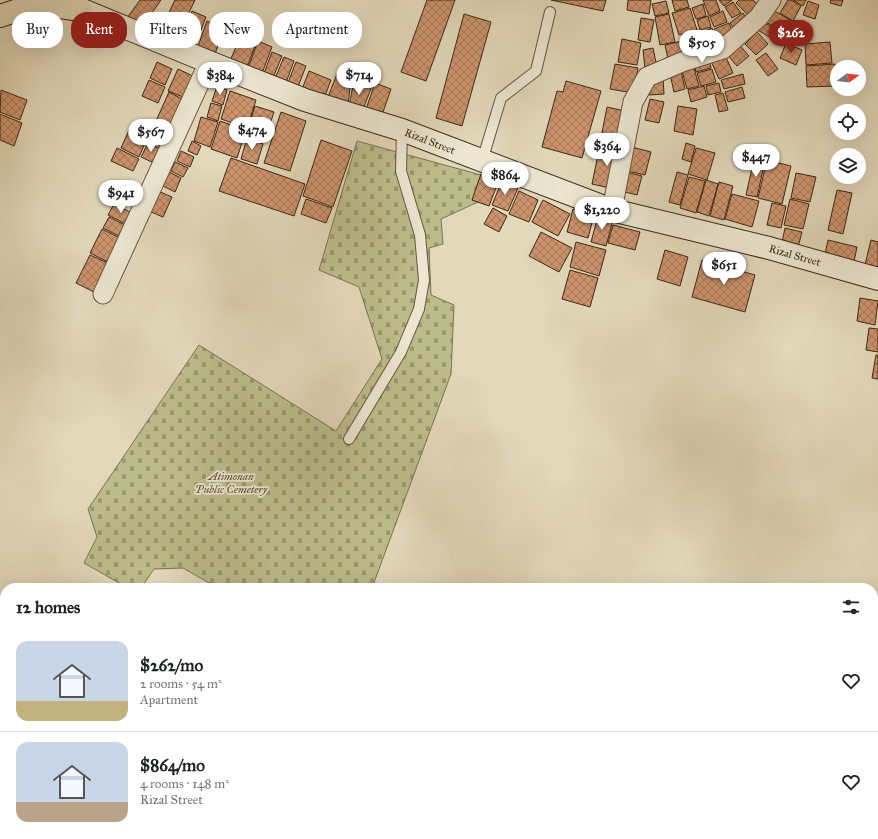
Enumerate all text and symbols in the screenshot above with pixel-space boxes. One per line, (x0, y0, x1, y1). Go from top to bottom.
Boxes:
chip: Buy (12, 12, 63, 48)
chip: Rent (71, 12, 127, 48)
chip: Filters (135, 12, 201, 48)
chip: New (209, 12, 264, 48)
chip: Apartment (272, 12, 362, 48)
pin: $262 (767, 20, 815, 54)
text: $262 (777, 25, 805, 41)
pin: $505 (678, 30, 726, 64)
text: $505 (688, 35, 716, 51)
north arrow (830, 60, 866, 96)
map controls (830, 60, 866, 184)
pin: $384 (196, 62, 244, 96)
pin: $714 (335, 62, 383, 96)
text: $384 (206, 67, 234, 83)
text: $714 (345, 67, 373, 83)
button: locate (830, 104, 866, 140)
pin: $474 (228, 117, 276, 151)
pin: $567 (127, 119, 175, 153)
text: $474 (238, 122, 266, 138)
text: $567 (137, 124, 165, 140)
street label: Rizal Street (403, 126, 457, 157)
pin: $364 (583, 133, 631, 167)
text: $364 (594, 138, 620, 154)
pin: $447 (732, 144, 780, 178)
button: layers (830, 148, 866, 184)
text: $447 (742, 149, 770, 165)
pin: $864 (481, 162, 529, 196)
text: $864 (491, 167, 519, 183)
pin: $941 (97, 180, 145, 214)
text: $941 (107, 185, 135, 201)
pin: $1,220 (569, 197, 635, 231)
text: $1,220 (584, 202, 620, 218)
street label: Rizal Street (768, 242, 822, 269)
pin: $651 (700, 252, 748, 286)
text: $651 (711, 257, 737, 273)
park label: Atimonan Public Cemetery (195, 470, 268, 496)
icon: filters (840, 596, 862, 618)
text: 12 homes (16, 597, 80, 618)
text: $262/mo (140, 655, 203, 676)
icon: home (48, 657, 96, 705)
icon: heart (840, 670, 862, 692)
text: 2 rooms · 54 m² (140, 676, 222, 692)
text: Apartment (140, 692, 198, 708)
text: $864/mo (140, 755, 205, 776)
icon: home (48, 758, 96, 806)
icon: heart (840, 771, 862, 793)
text: 4 rooms · 148 m² (140, 776, 229, 792)
text: Rizal Street (140, 792, 203, 808)

